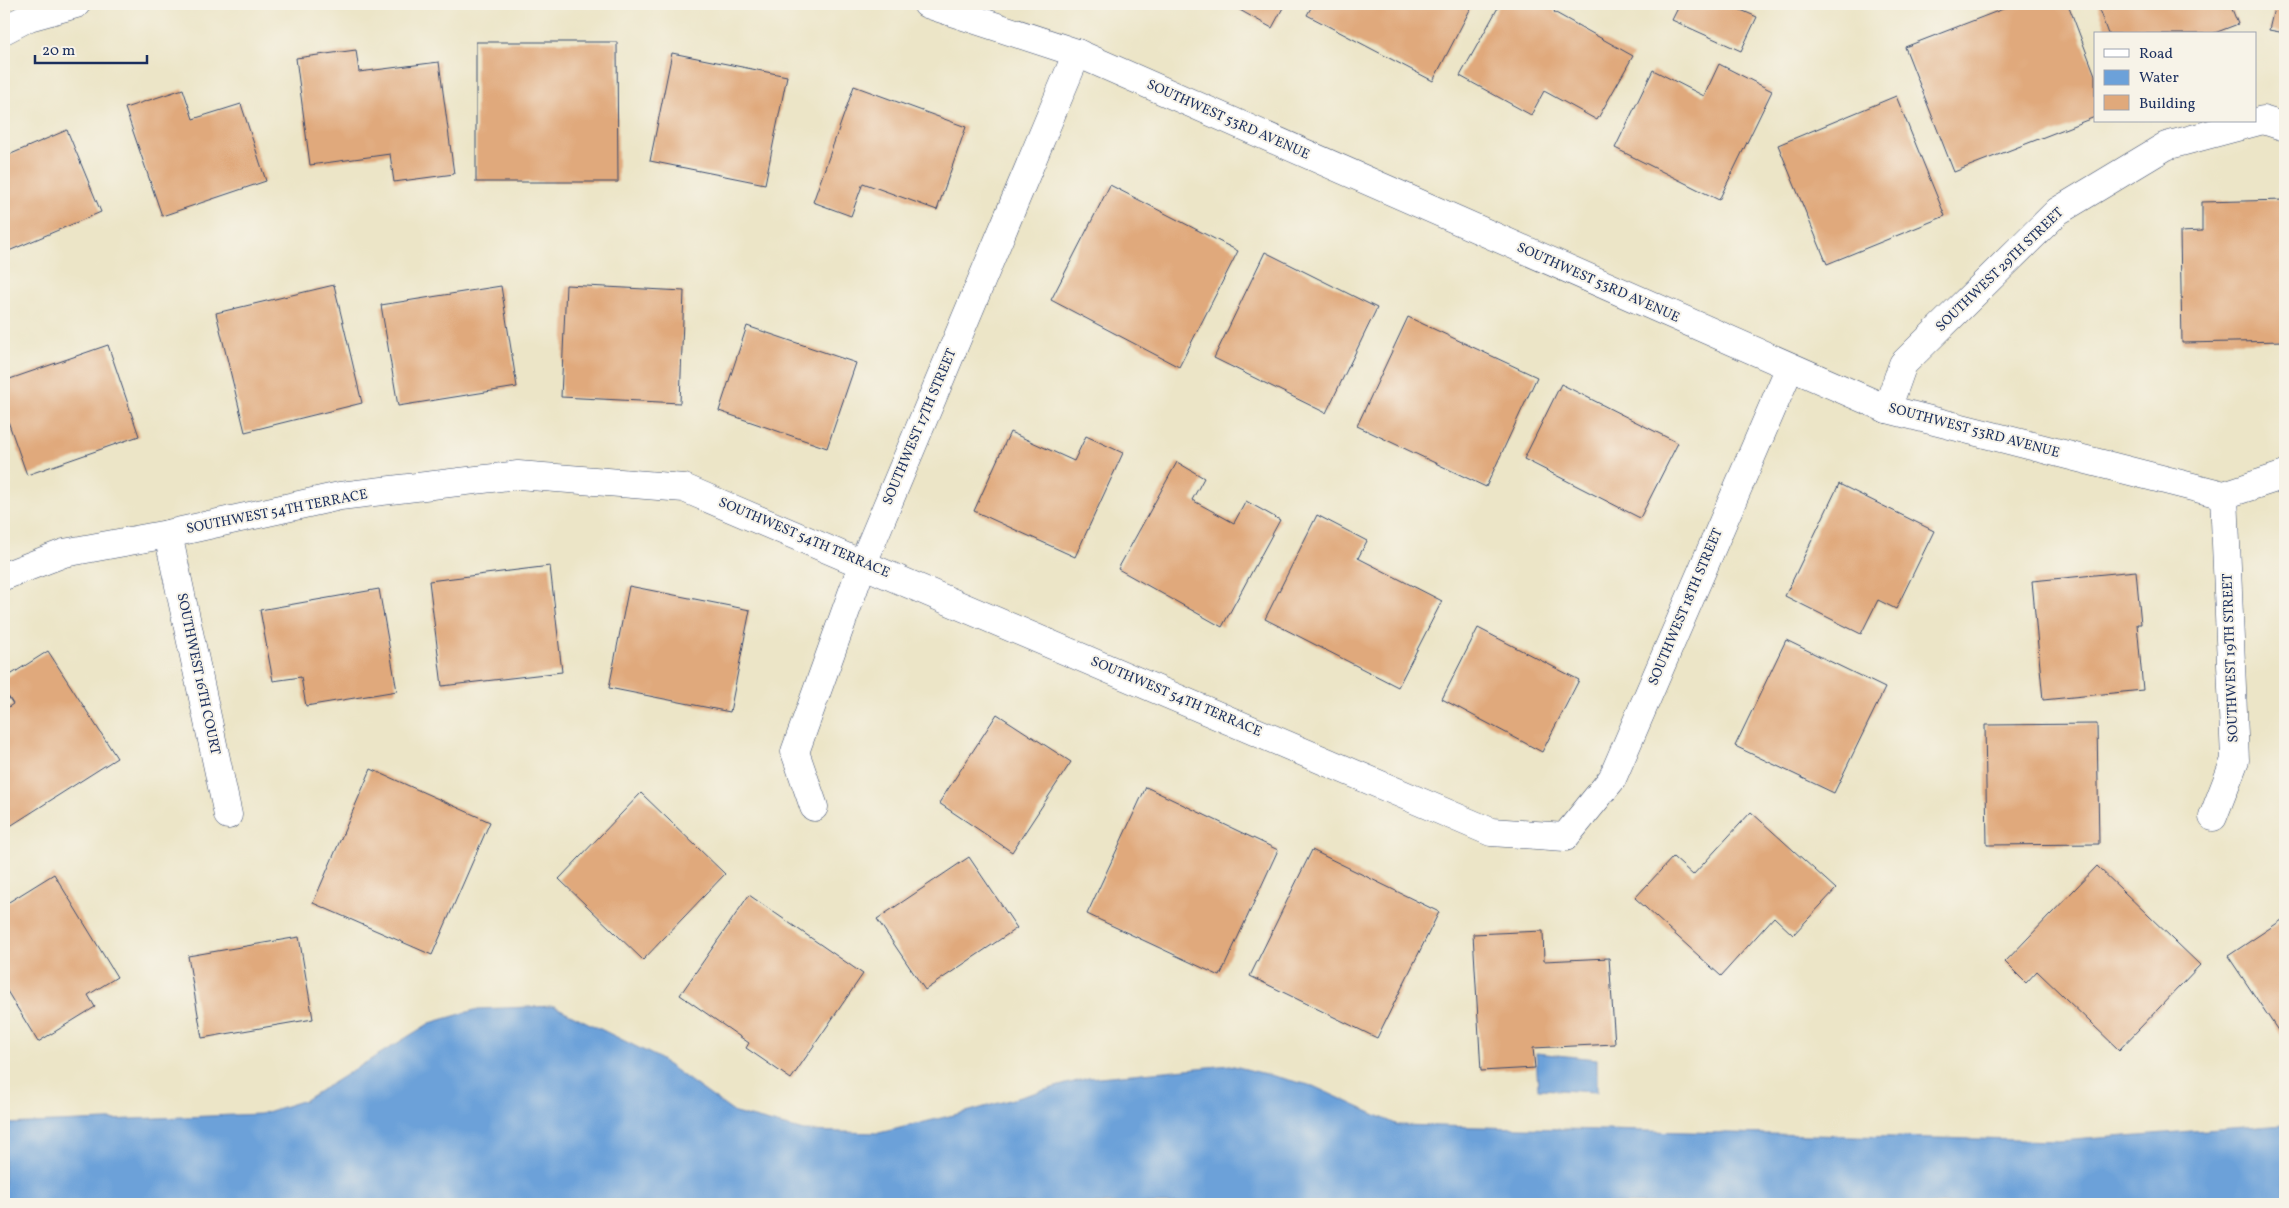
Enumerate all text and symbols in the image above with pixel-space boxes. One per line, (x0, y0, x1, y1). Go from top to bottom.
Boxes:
scale bar (35, 32, 148, 64)
legend (2094, 32, 2256, 122)
text: 20 m (42, 41, 75, 62)
text: Road (2139, 44, 2173, 65)
text: Water (2139, 68, 2179, 89)
street label: SOUTHWEST 53RD AVENUE (1144, 75, 1312, 165)
text: Building (2139, 94, 2196, 115)
street label: SOUTHWEST 29TH STREET (1932, 204, 2068, 336)
street label: SOUTHWEST 53RD AVENUE (1514, 238, 1682, 328)
street label: SOUTHWEST 17TH STREET (878, 346, 962, 508)
street label: SOUTHWEST 53RD AVENUE (1886, 399, 2062, 463)
street label: SOUTHWEST 54TH TERRACE (185, 485, 369, 539)
street label: SOUTHWEST 54TH TERRACE (715, 493, 893, 583)
street label: SOUTHWEST 18TH STREET (1644, 526, 1728, 688)
street label: SOUTHWEST 19TH STREET (2219, 573, 2243, 743)
street label: SOUTHWEST 16TH COURT (172, 591, 224, 757)
street label: SOUTHWEST 54TH TERRACE (1087, 652, 1265, 742)

